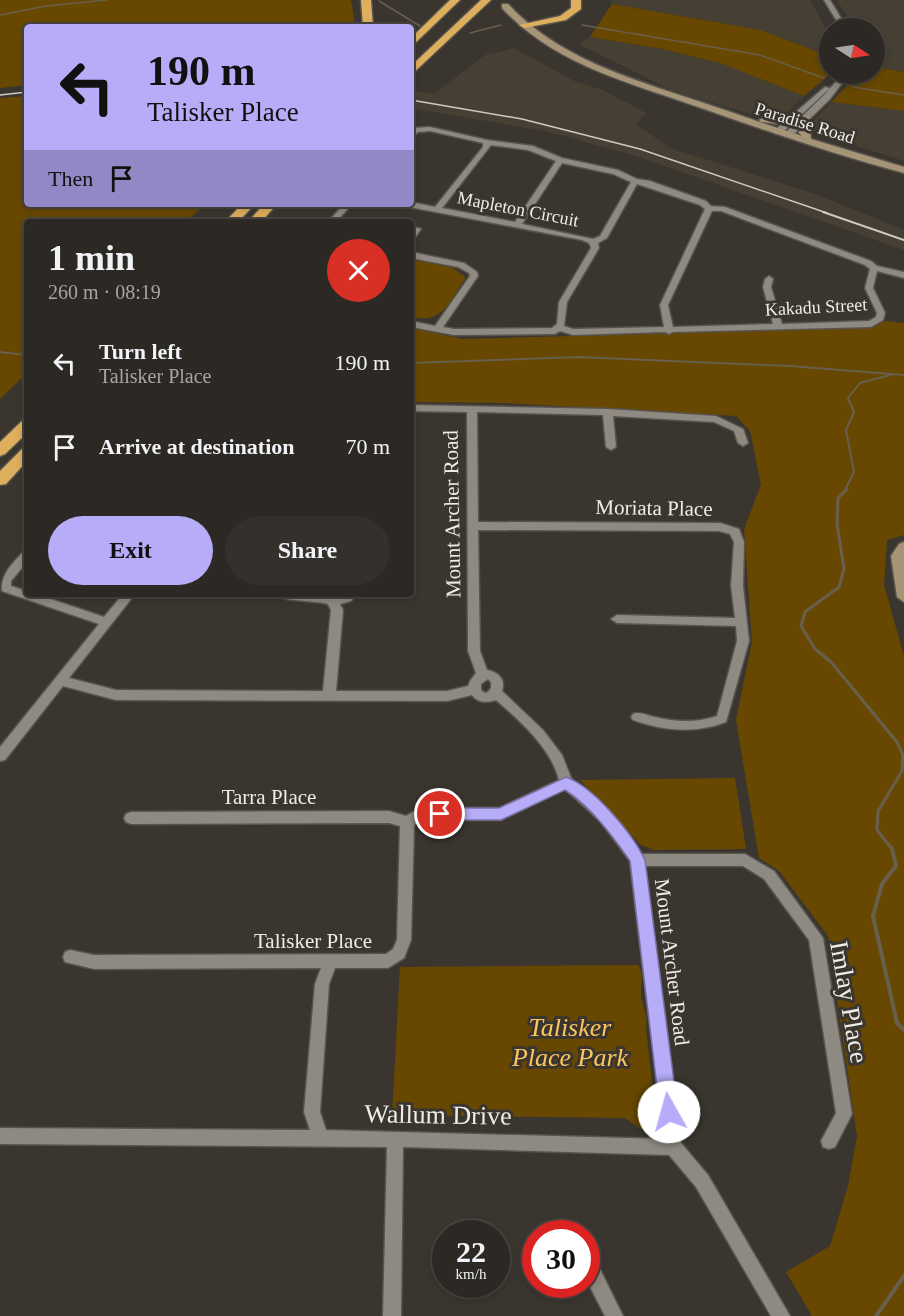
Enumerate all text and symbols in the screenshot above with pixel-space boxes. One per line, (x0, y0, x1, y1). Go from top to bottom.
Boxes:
north arrow (819, 18, 885, 84)
map controls (819, 18, 885, 84)
icon: left (48, 48, 126, 126)
text: 190 m (147, 48, 256, 94)
text: Talisker Place (147, 97, 299, 127)
street label: Paradise Road (753, 98, 857, 148)
icon: arrive (105, 162, 138, 195)
text: Then (48, 166, 93, 191)
street label: Mapleton Circuit (455, 187, 581, 231)
text: 1 min (48, 238, 135, 278)
button: close (327, 239, 390, 302)
text: 260 m · 08:19 (48, 281, 161, 303)
street label: Kakadu Street (764, 294, 868, 320)
text: Turn left (99, 339, 182, 364)
icon: left (48, 347, 81, 380)
text: 190 m (334, 350, 390, 375)
text: Talisker Place (99, 365, 211, 387)
street label: Mount Archer Road (439, 429, 465, 598)
icon: arrive (48, 431, 81, 464)
text: Arrive at destination (99, 434, 295, 459)
text: 70 m (345, 434, 390, 459)
street label: Moriata Place (595, 495, 713, 521)
button: Exit (48, 516, 213, 585)
button: Share (225, 516, 390, 585)
street label: Tarra Place (222, 785, 316, 809)
pin (414, 788, 465, 839)
icon: arrive (423, 797, 456, 830)
street label: Mount Archer Road (650, 877, 694, 1047)
street label: Talisker Place (254, 929, 372, 953)
street label: Imlay Place (824, 939, 874, 1065)
park label: Talisker Place Park (511, 1013, 629, 1072)
position arrow (637, 1080, 701, 1144)
street label: Wallum Drive (364, 1099, 512, 1131)
speed limit sign: 30 (522, 1220, 600, 1298)
text: 22 (456, 1235, 486, 1268)
text: km/h (456, 1266, 486, 1282)

